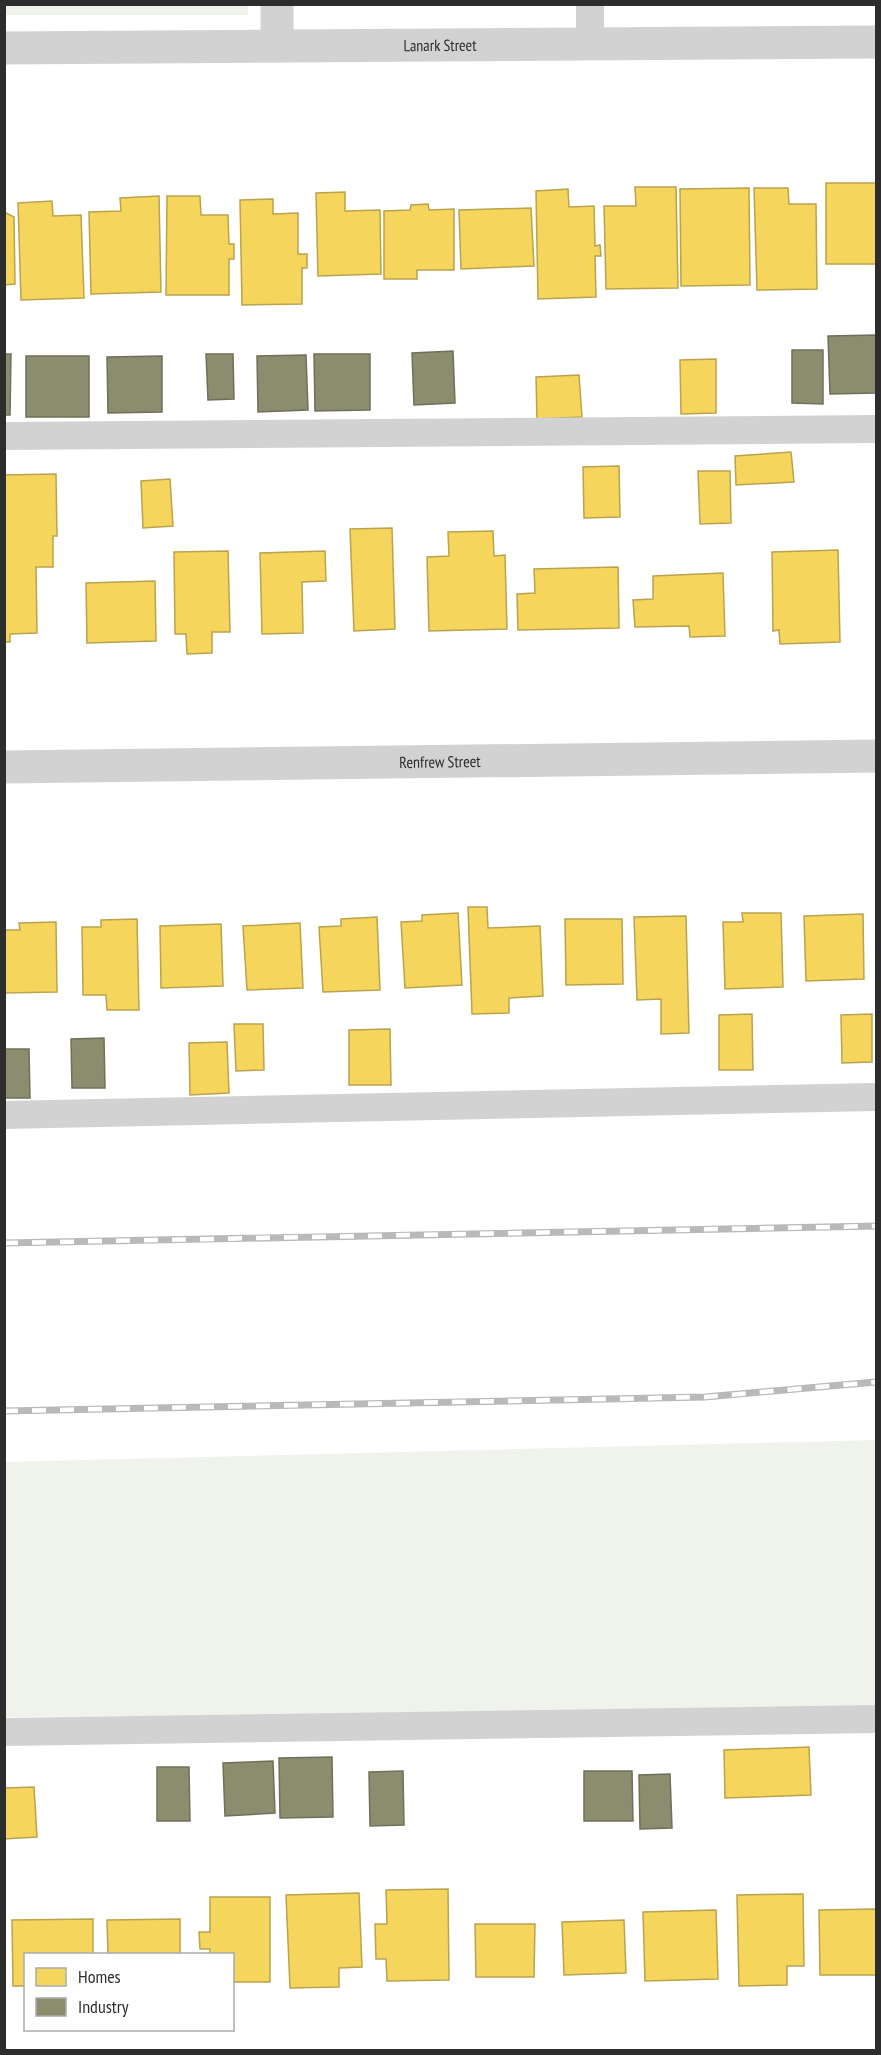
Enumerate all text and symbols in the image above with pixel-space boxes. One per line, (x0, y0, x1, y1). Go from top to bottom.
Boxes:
street label: Lanark Street (403, 35, 477, 55)
street label: Renfrew Street (399, 751, 481, 772)
legend (24, 1953, 234, 2031)
text: Homes (78, 1965, 121, 1988)
text: Industry (78, 1995, 129, 2018)

